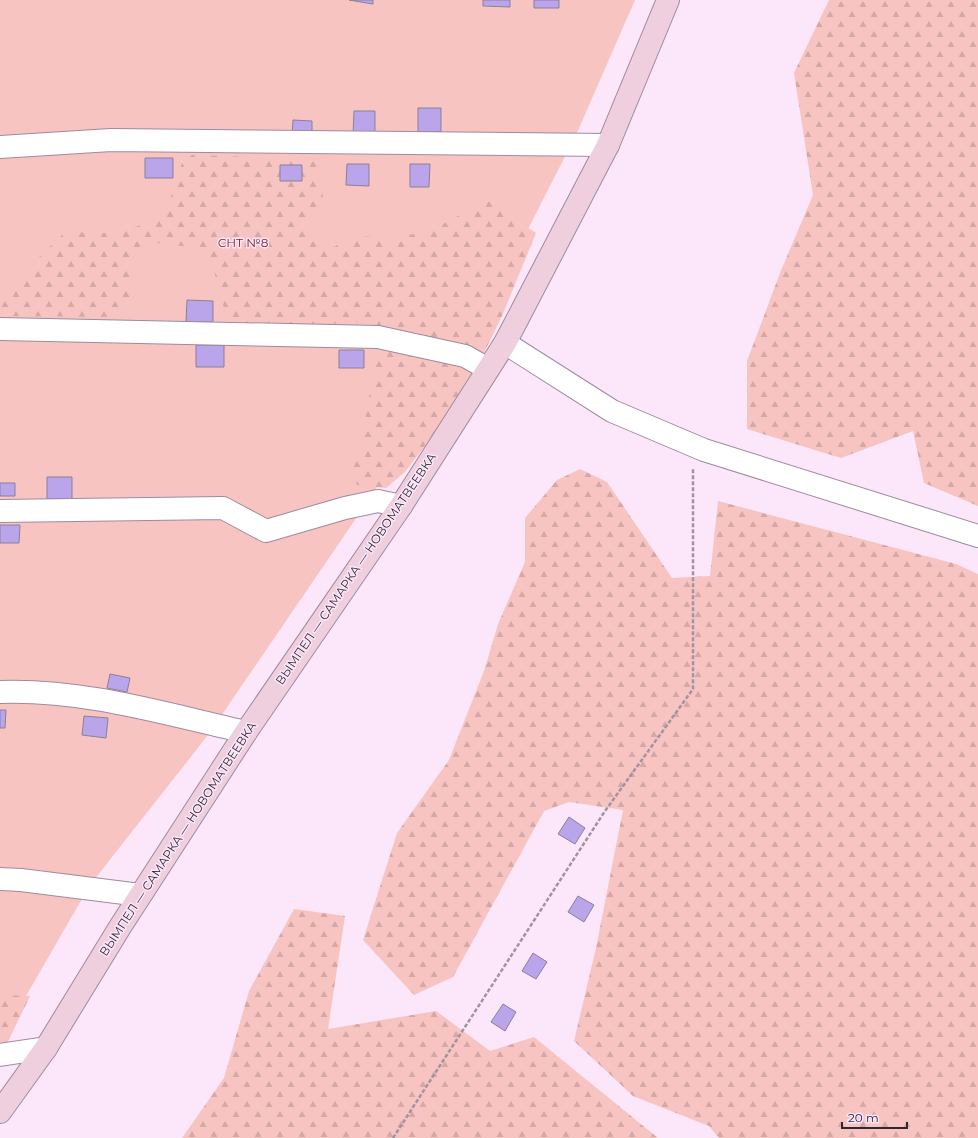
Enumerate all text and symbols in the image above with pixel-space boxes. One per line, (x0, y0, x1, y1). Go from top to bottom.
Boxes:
park label: СНТ №8 (218, 235, 269, 250)
street label: ВЫМПЕЛ — САМАРКА — НОВОМАТВЕЕВКА (272, 450, 439, 687)
street label: ВЫМПЕЛ — САМАРКА — НОВОМАТВЕЕВКА (96, 719, 259, 959)
scale bar (842, 1104, 907, 1130)
text: 20 m (848, 1110, 879, 1125)

